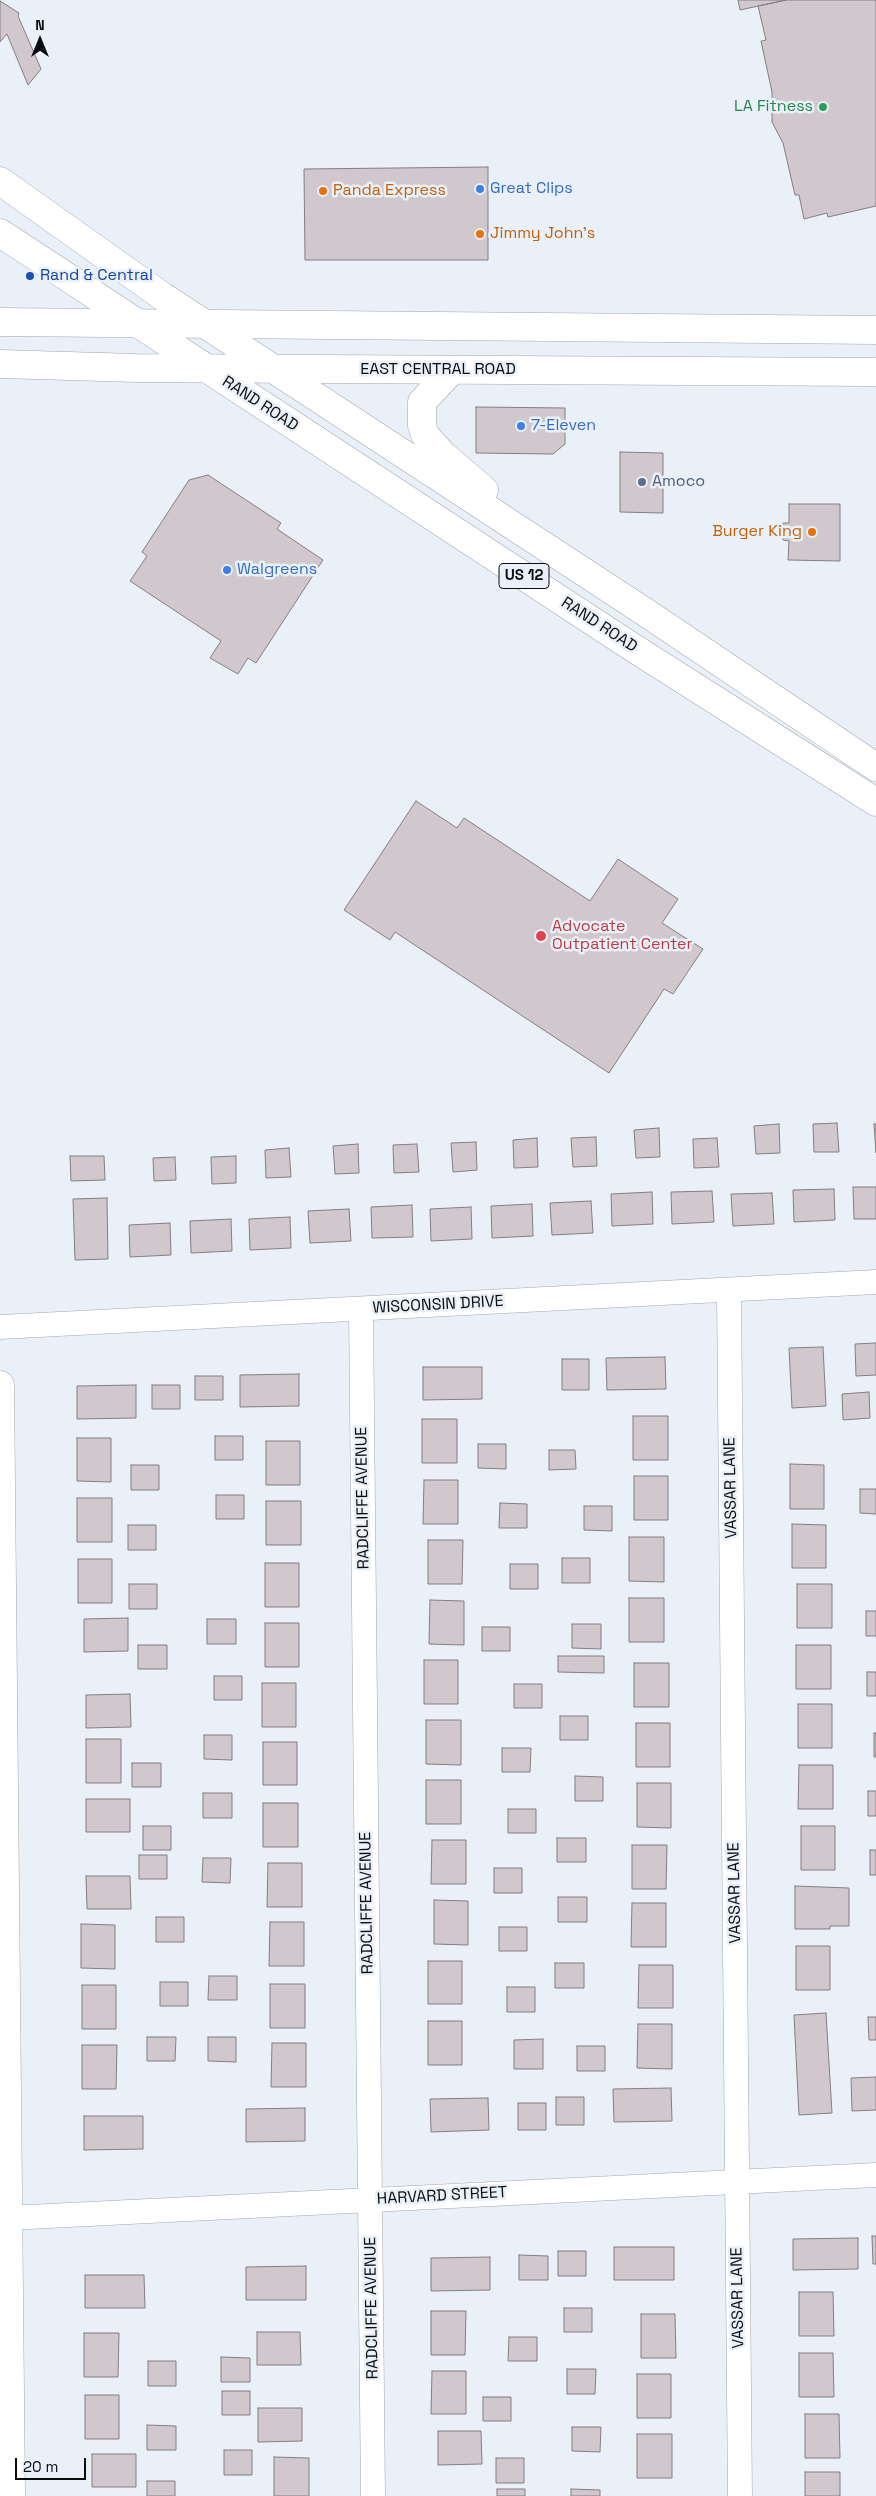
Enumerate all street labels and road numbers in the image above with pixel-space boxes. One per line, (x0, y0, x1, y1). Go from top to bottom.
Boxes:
street label: EAST CENTRAL ROAD (360, 360, 516, 380)
street label: RAND ROAD (218, 372, 302, 436)
road number: US 12 (499, 564, 549, 588)
street label: RAND ROAD (557, 593, 641, 657)
street label: WISCONSIN DRIVE (372, 1292, 504, 1318)
street label: RADCLIFFE AVENUE (352, 1427, 374, 1569)
street label: VASSAR LANE (721, 1437, 741, 1539)
street label: RADCLIFFE AVENUE (356, 1832, 378, 1974)
street label: VASSAR LANE (725, 1842, 745, 1944)
street label: HARVARD STREET (376, 2183, 508, 2209)
street label: RADCLIFFE AVENUE (361, 2237, 383, 2379)
street label: VASSAR LANE (728, 2247, 748, 2349)

